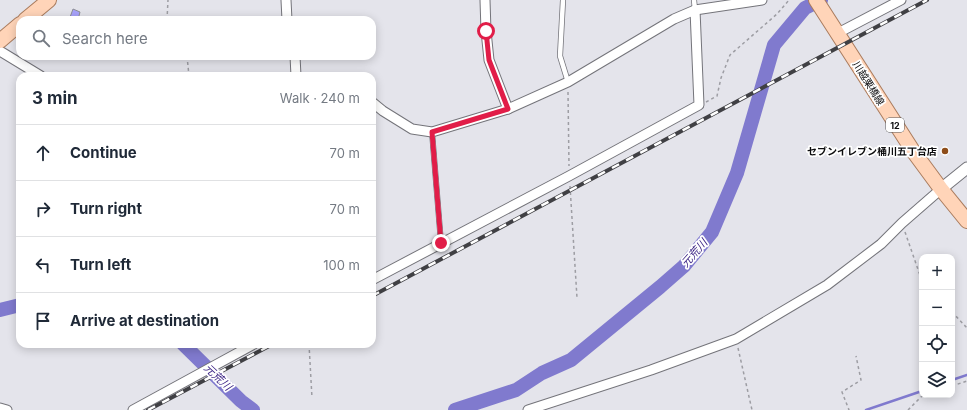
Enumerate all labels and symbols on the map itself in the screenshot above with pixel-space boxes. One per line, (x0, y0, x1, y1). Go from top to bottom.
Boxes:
route start (477, 22, 495, 40)
street label: 川越栗橋線 (851, 59, 887, 107)
road number: 12 (886, 118, 904, 132)
place label: セブンイレブン桶川五丁台店 (807, 145, 937, 157)
marker: セブンイレブン桶川五丁台店 (940, 146, 950, 156)
route end (432, 234, 450, 252)
water label: 元荒川 (678, 235, 711, 270)
water label: 元荒川 (201, 361, 236, 394)

